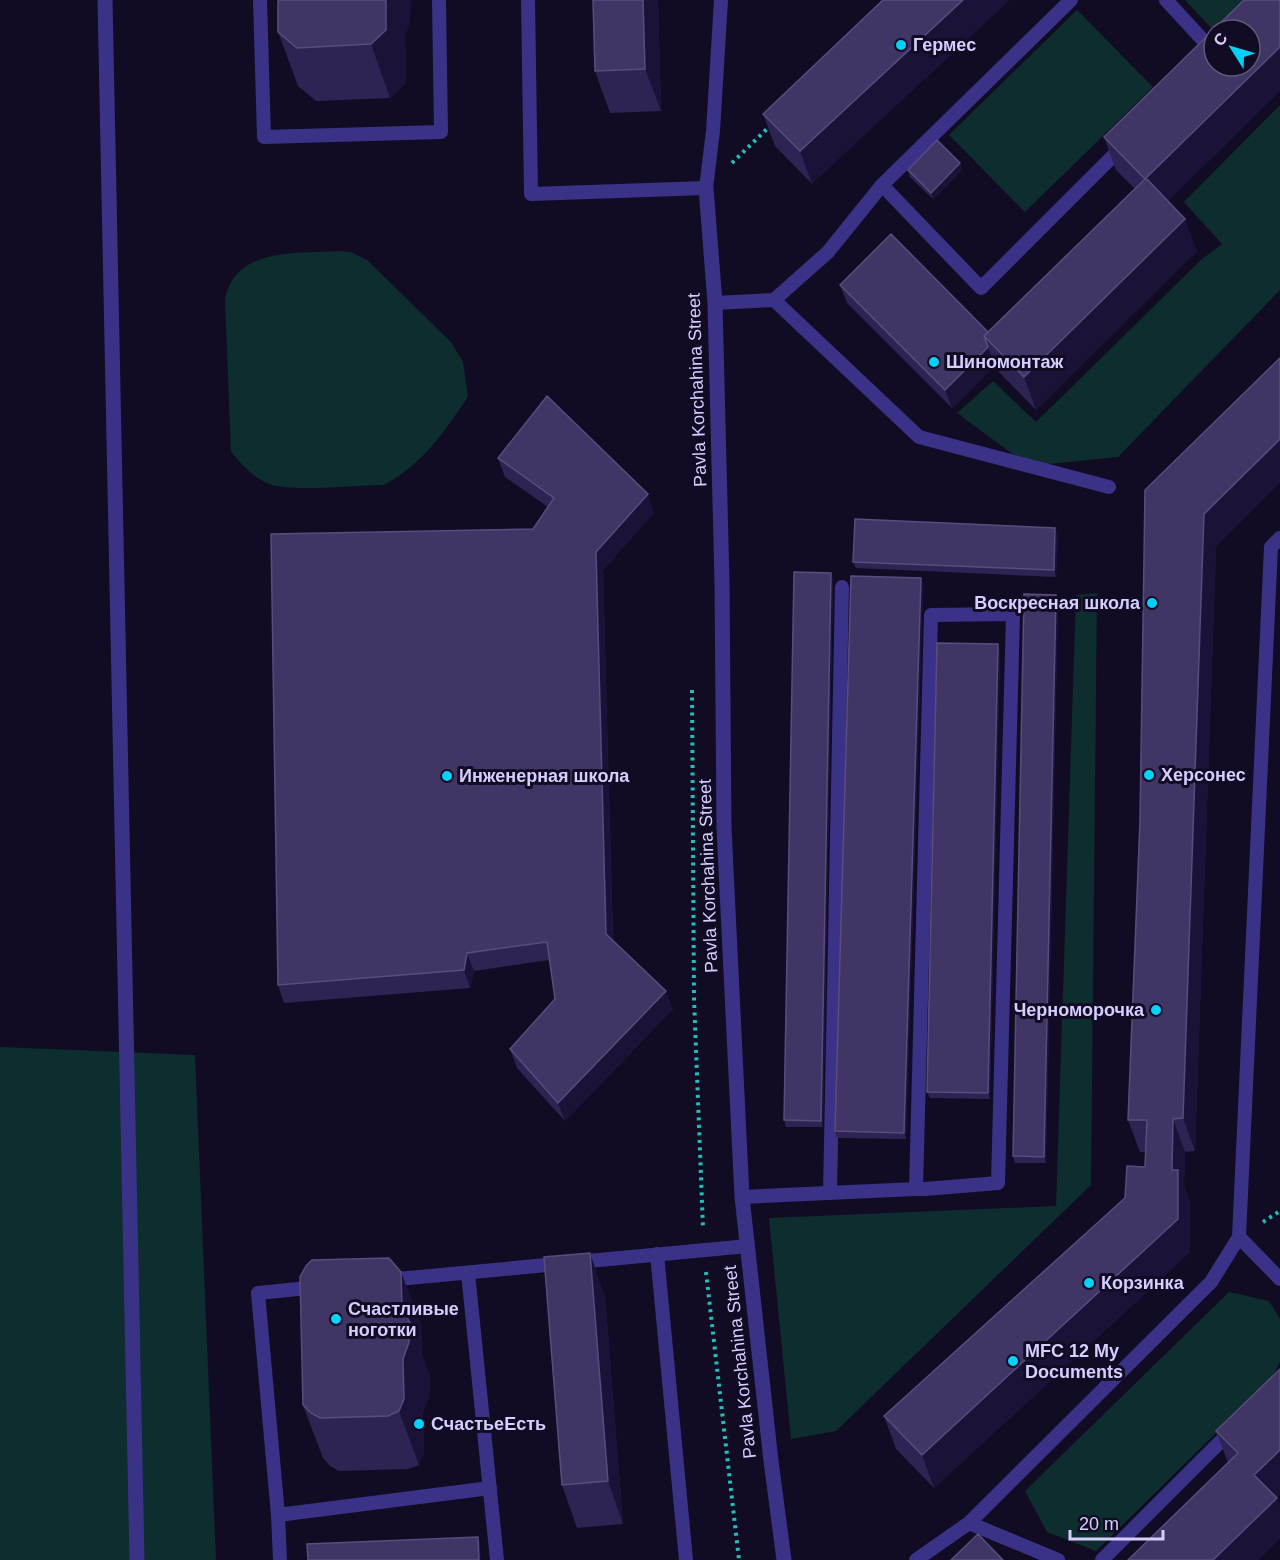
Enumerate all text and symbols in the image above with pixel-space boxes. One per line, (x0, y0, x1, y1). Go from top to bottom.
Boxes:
north arrow (1202, 18, 1262, 78)
text: С (1210, 29, 1231, 49)
place label: Гермес (913, 35, 976, 55)
marker: Гермес (894, 38, 908, 52)
street label: Pavla Korchahina Street (684, 293, 710, 487)
place label: Шиномонтаж (946, 352, 1064, 372)
marker: Шиномонтаж (927, 355, 941, 369)
place label: Воскресная школа (974, 593, 1141, 613)
marker: Воскресная школа (1145, 596, 1159, 610)
place label: Херсонес (1161, 765, 1246, 785)
place label: Инженерная школа (459, 766, 630, 786)
marker: Херсонес (1142, 768, 1156, 782)
marker: Инженерная школа (440, 769, 454, 783)
street label: Pavla Korchahina Street (695, 779, 721, 973)
place label: Черноморочка (1014, 1000, 1145, 1020)
marker: Черноморочка (1149, 1003, 1163, 1017)
street label: Pavla Korchahina Street (720, 1264, 760, 1460)
place label: Корзинка (1101, 1273, 1185, 1293)
marker: Корзинка (1082, 1276, 1096, 1290)
place label: Счастливые ноготки (348, 1299, 459, 1340)
marker: Счастливые ноготки (329, 1312, 343, 1326)
place label: MFC 12 My Documents (1025, 1341, 1123, 1382)
marker: MFC 12 My Documents (1006, 1354, 1020, 1368)
place label: СчастьеЕсть (431, 1414, 546, 1434)
marker: СчастьеЕсть (412, 1417, 426, 1431)
scale bar (1070, 1503, 1163, 1541)
text: 20 m (1079, 1514, 1119, 1534)

